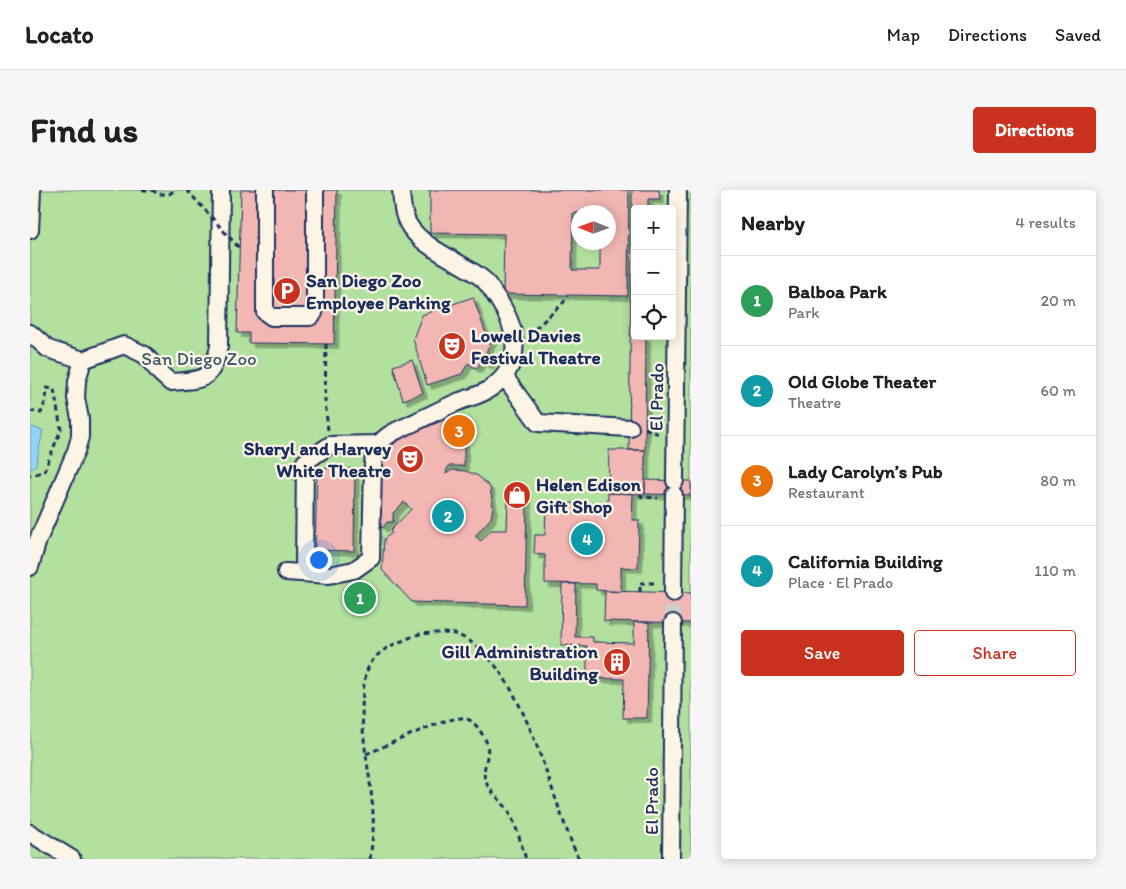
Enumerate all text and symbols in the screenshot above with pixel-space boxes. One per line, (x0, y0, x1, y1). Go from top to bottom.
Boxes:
text: Locato (25, 20, 94, 49)
text: Map (887, 24, 920, 46)
text: Directions (948, 24, 1027, 46)
text: Saved (1055, 24, 1101, 46)
button: Directions (973, 107, 1096, 153)
text: Find us (30, 109, 138, 151)
north arrow (571, 205, 616, 250)
map controls (631, 205, 676, 340)
button: + (631, 205, 676, 250)
text: Nearby (741, 210, 805, 235)
text: 4 results (1015, 213, 1076, 232)
button: − (631, 250, 676, 295)
place label: San Diego Zoo Employee Parking (306, 269, 451, 314)
parking icon: San Diego Zoo Employee Parking (272, 276, 302, 306)
text: Balboa Park (788, 280, 887, 303)
text: 1 (753, 291, 761, 310)
text: 20 m (1041, 291, 1076, 310)
button: locate (631, 295, 676, 340)
text: Park (788, 303, 819, 322)
place label: Lowell Davies Festival Theatre (471, 324, 601, 369)
theatre icon: Lowell Davies Festival Theatre (437, 331, 467, 361)
park label: San Diego Zoo (141, 347, 257, 370)
street label: El Prado (644, 363, 669, 431)
text: Old Globe Theater (788, 370, 936, 393)
text: 2 (753, 381, 761, 400)
text: 60 m (1041, 381, 1076, 400)
text: Theatre (788, 393, 841, 412)
pin: 3 (443, 412, 475, 450)
place label: Sheryl and Harvey White Theatre (244, 437, 392, 482)
theatre icon: Sheryl and Harvey White Theatre (395, 444, 425, 474)
text: Lady Carolyn’s Pub (788, 460, 943, 483)
text: 3 (753, 471, 761, 490)
text: 80 m (1040, 471, 1076, 490)
place label: Helen Edison Gift Shop (536, 473, 642, 518)
shop icon: Helen Edison Gift Shop (502, 480, 532, 510)
text: Restaurant (788, 483, 865, 502)
pin: 2 (432, 497, 464, 535)
pin: 4 (571, 520, 603, 558)
your location (306, 547, 332, 573)
text: California Building (788, 550, 943, 573)
text: 4 (752, 561, 762, 580)
text: 110 m (1034, 561, 1076, 580)
text: Place · El Prado (788, 573, 893, 592)
pin: 1 (344, 579, 376, 617)
button: Save (741, 630, 904, 676)
button: Share (914, 630, 1076, 676)
place label: Gill Administration Building (442, 640, 599, 685)
building icon: Gill Administration Building (602, 647, 632, 677)
street label: El Prado (640, 767, 663, 835)

